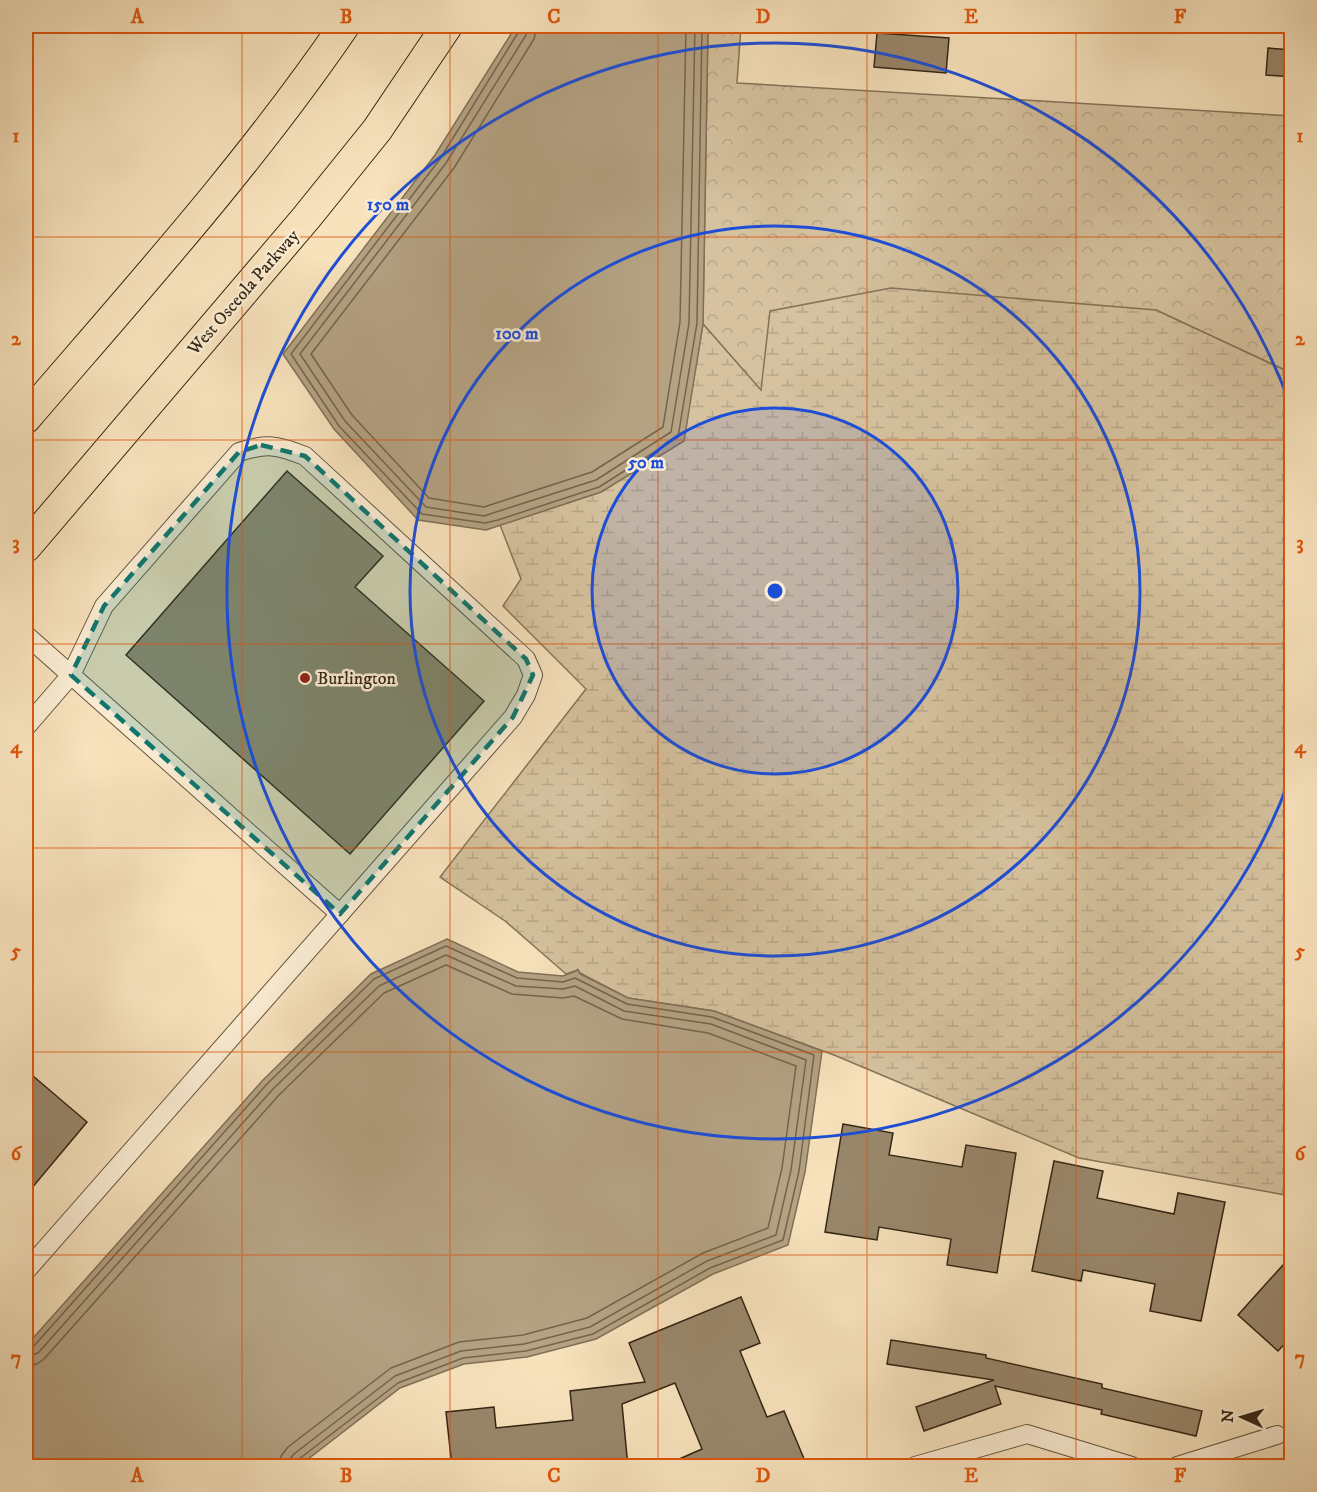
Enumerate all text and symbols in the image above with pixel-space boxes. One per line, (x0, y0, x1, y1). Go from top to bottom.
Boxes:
text: A (130, 5, 145, 30)
text: B (340, 5, 352, 30)
text: C (547, 5, 561, 30)
text: D (756, 5, 771, 30)
text: E (964, 5, 978, 30)
text: F (1174, 5, 1187, 30)
text: 1 (12, 124, 20, 149)
text: 1 (1296, 124, 1304, 149)
text: 150 m (367, 194, 410, 216)
street label: West Osceola Parkway (182, 225, 305, 361)
text: 100 m (495, 323, 539, 345)
text: 2 (11, 327, 22, 352)
text: 2 (1295, 327, 1306, 352)
text: 50 m (627, 452, 664, 474)
text: 3 (12, 531, 20, 556)
text: 3 (1296, 531, 1304, 556)
centre of rings (765, 581, 785, 601)
place label: Burlington (317, 668, 396, 690)
marker: Burlington (298, 671, 312, 685)
text: 4 (10, 735, 23, 760)
text: 4 (1294, 735, 1307, 760)
text: 5 (10, 939, 21, 964)
text: 5 (1294, 939, 1305, 964)
text: 6 (11, 1142, 23, 1167)
text: 6 (1295, 1142, 1307, 1167)
text: 7 (11, 1346, 21, 1371)
text: 7 (1295, 1346, 1305, 1371)
north arrow (1212, 1387, 1272, 1447)
text: N (1218, 1409, 1238, 1423)
text: A (130, 1464, 145, 1489)
text: B (340, 1464, 352, 1489)
text: C (547, 1464, 561, 1489)
text: D (756, 1464, 771, 1489)
text: E (964, 1464, 978, 1489)
text: F (1174, 1464, 1187, 1489)

